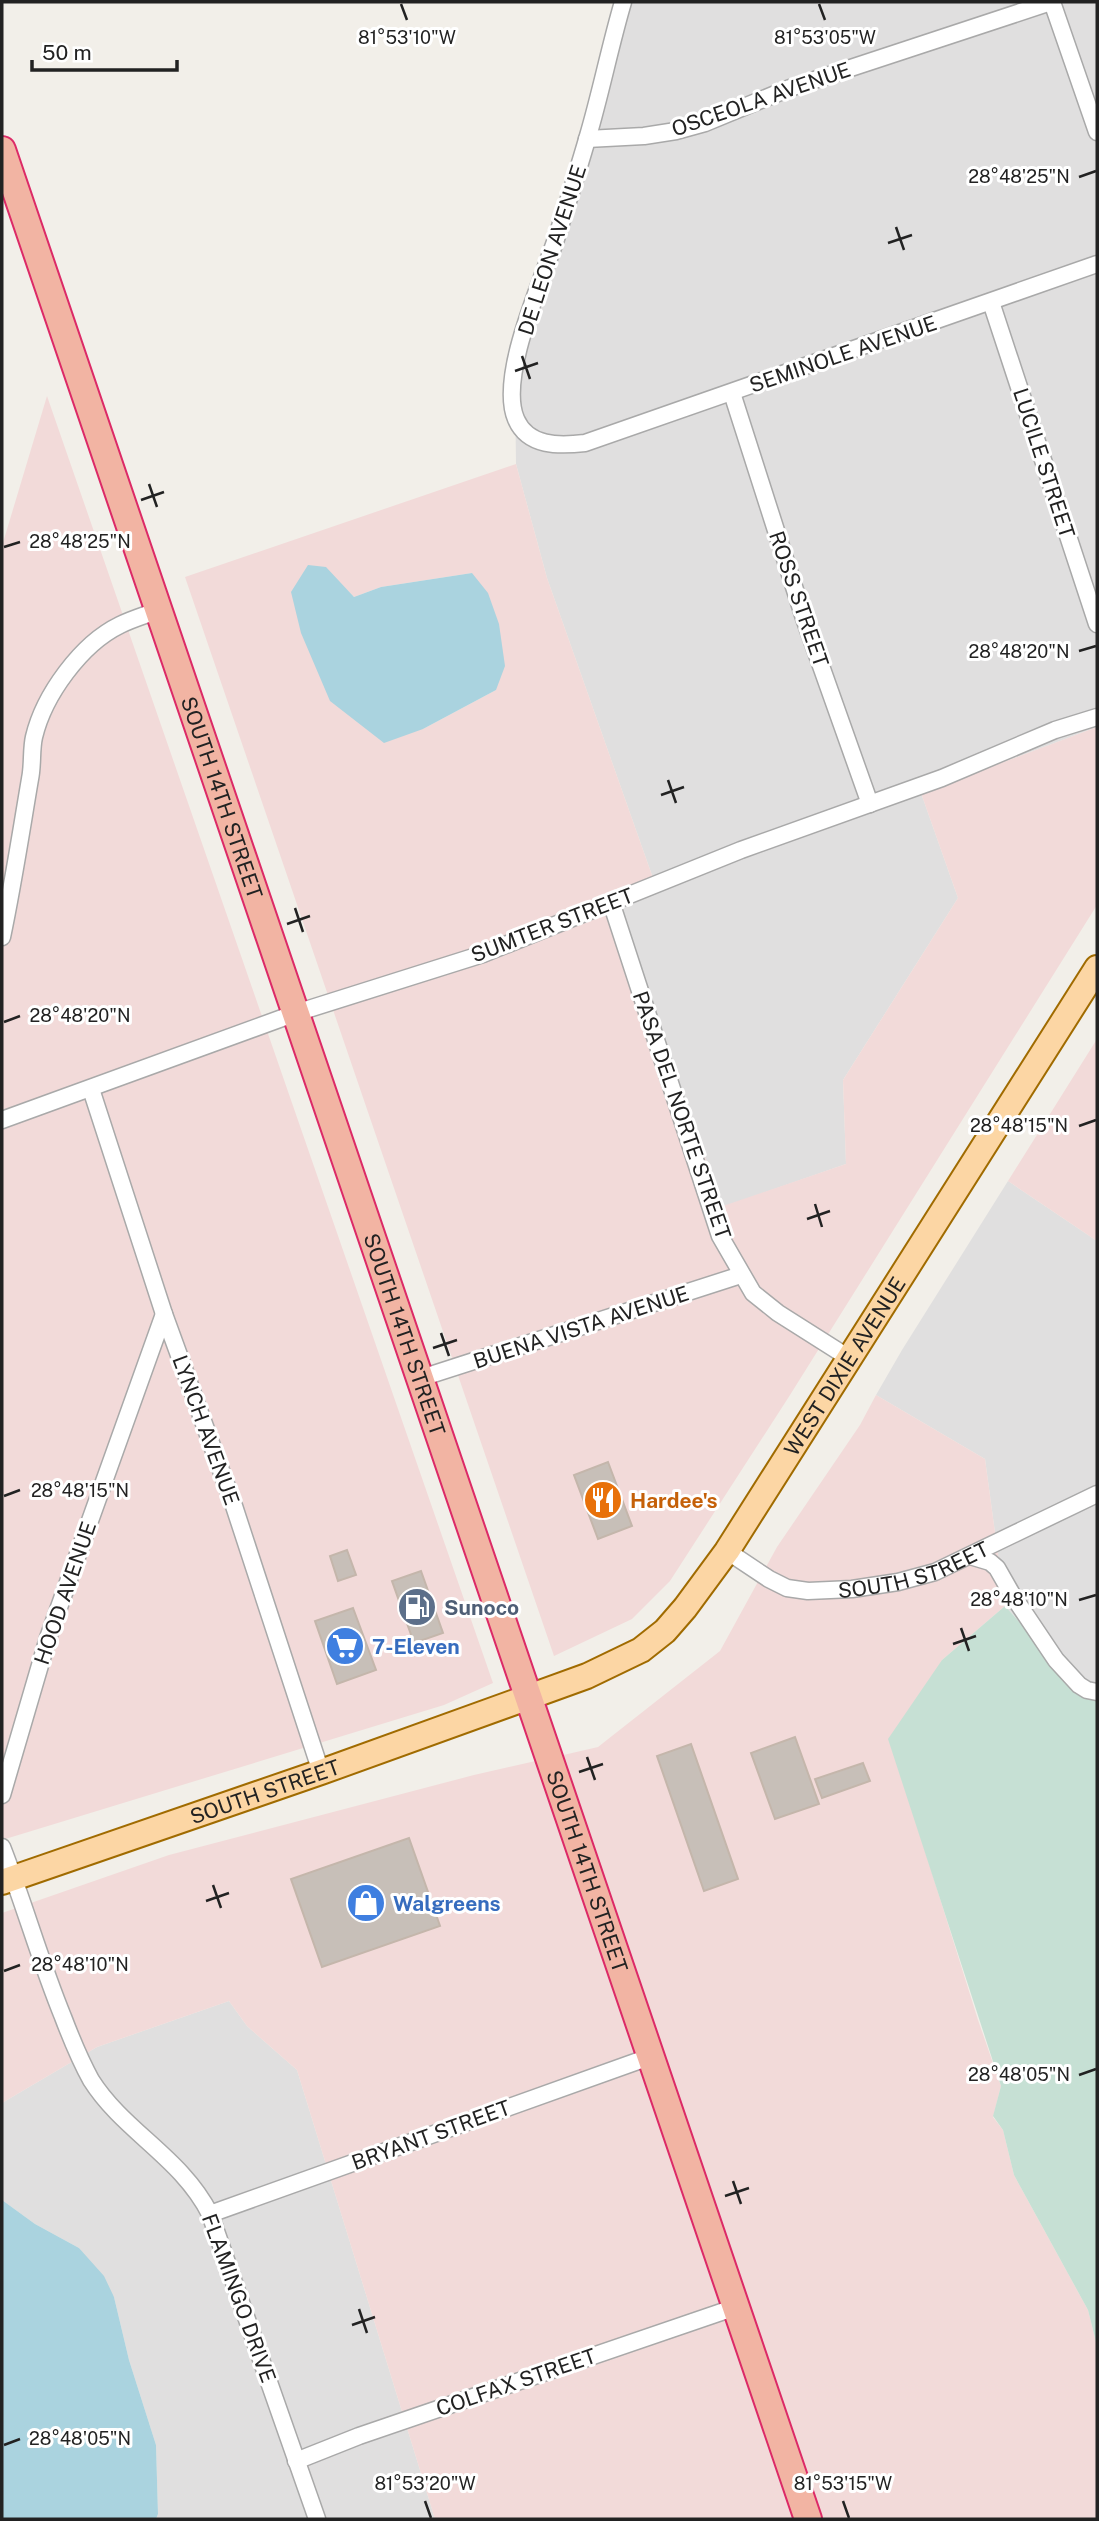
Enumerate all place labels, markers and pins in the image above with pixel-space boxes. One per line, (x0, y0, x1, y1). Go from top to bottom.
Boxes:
restaurant icon: Hardee's (582, 1479, 624, 1521)
place label: Hardee's (630, 1488, 718, 1513)
fuel station icon: Sunoco (396, 1586, 438, 1628)
place label: Sunoco (444, 1595, 519, 1620)
supermarket icon: 7-Eleven (324, 1625, 366, 1667)
place label: 7-Eleven (372, 1634, 460, 1659)
shop icon: Walgreens (345, 1882, 387, 1924)
place label: Walgreens (393, 1891, 501, 1916)

